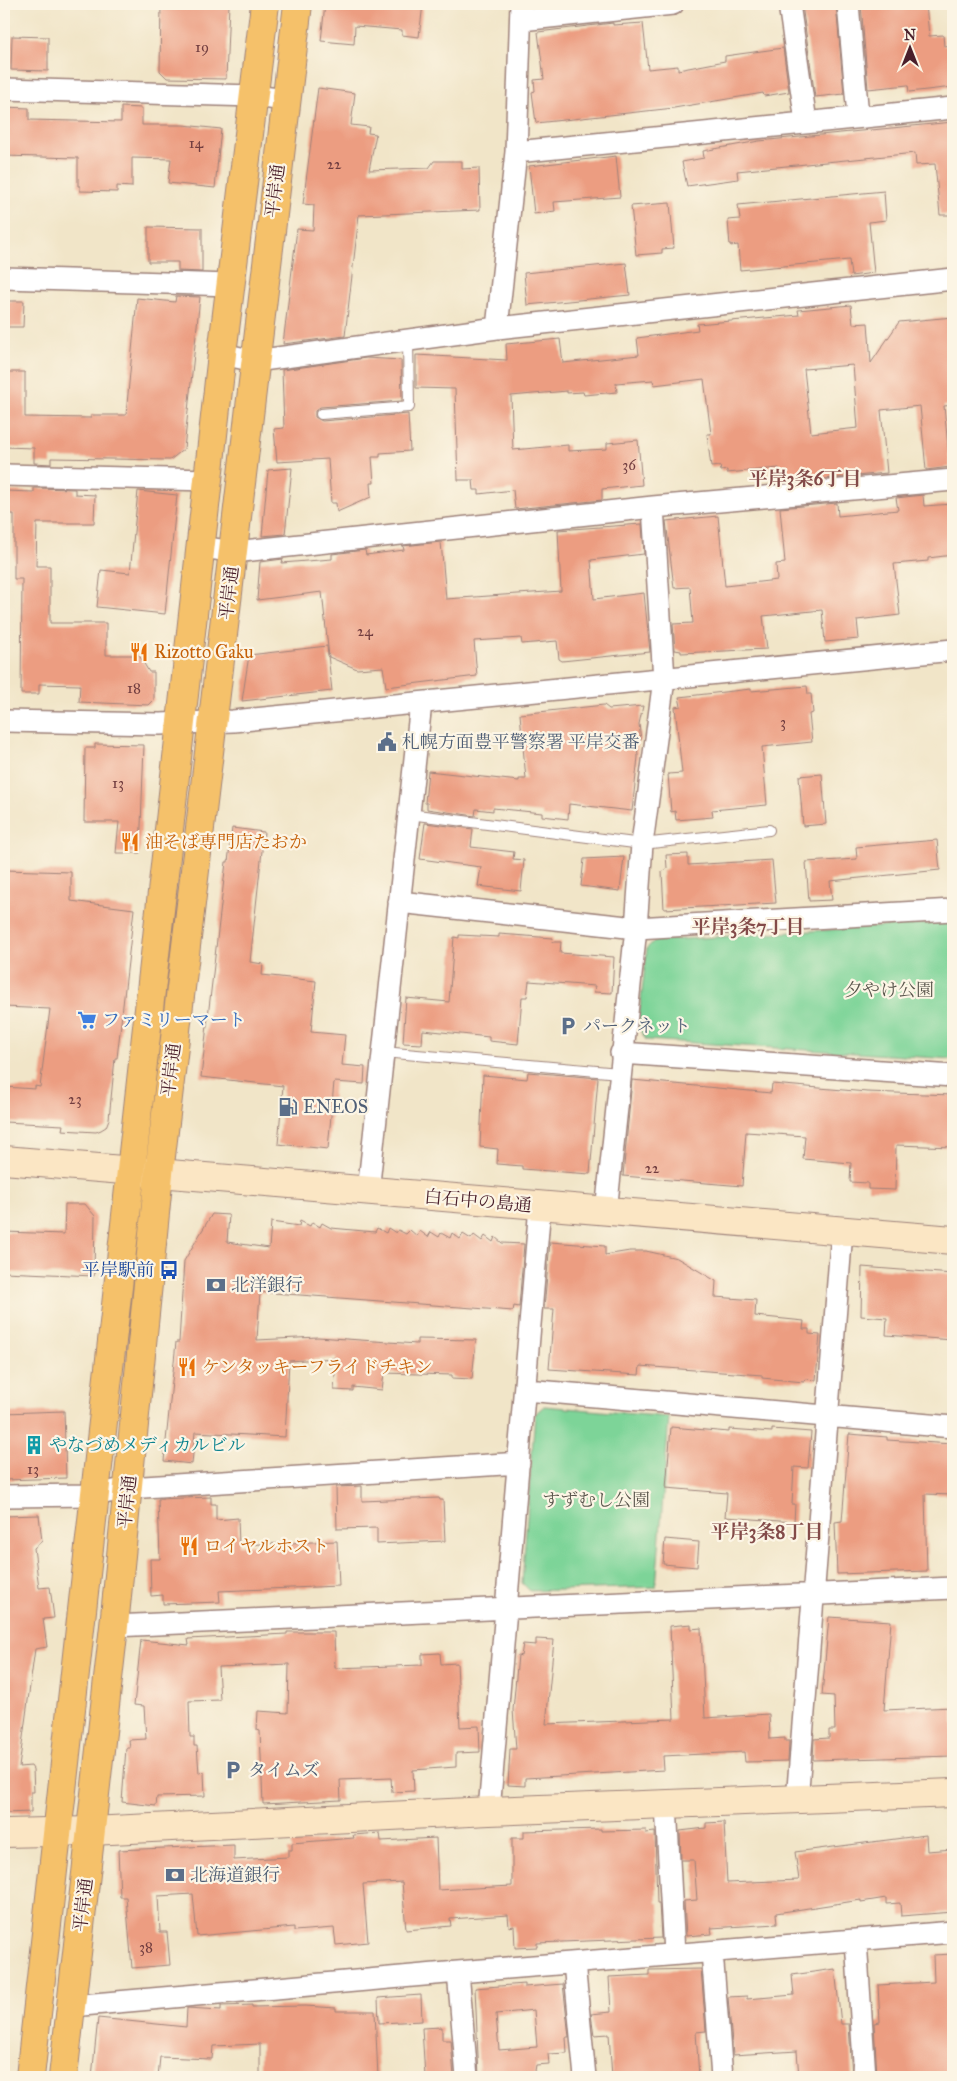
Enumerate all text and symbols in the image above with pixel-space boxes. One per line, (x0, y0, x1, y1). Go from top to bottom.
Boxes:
north arrow (884, 22, 934, 72)
text: N (904, 27, 916, 44)
house number: 19 (195, 38, 209, 56)
house number: 14 (189, 134, 204, 152)
house number: 22 (327, 155, 342, 173)
street label: 平岸通 (261, 163, 289, 219)
house number: 36 (622, 456, 637, 474)
district label: 平岸3条6丁目 (749, 467, 861, 491)
street label: 平岸通 (215, 565, 243, 621)
house number: 24 (357, 622, 374, 640)
restaurant icon: Rizotto Gaku (128, 641, 150, 663)
place label: Rizotto Gaku (154, 641, 254, 663)
house number: 18 (127, 679, 141, 697)
house number: 3 (780, 713, 786, 731)
public building icon: 札幌方面豊平警察署 平岸交番 (376, 731, 398, 753)
place label: 札幌方面豊平警察署 平岸交番 (402, 731, 640, 753)
house number: 13 (112, 774, 124, 792)
restaurant icon: 油そば専門店たおか (119, 831, 141, 853)
place label: 油そば専門店たおか (145, 831, 307, 853)
district label: 平岸3条7丁目 (692, 915, 804, 939)
park label: 夕やけ公園 (844, 979, 934, 1001)
supermarket icon: ファミリーマート (76, 1009, 98, 1031)
place label: ファミリーマート (102, 1009, 246, 1031)
parking icon: パークネット (557, 1015, 579, 1037)
place label: パークネット (583, 1015, 691, 1037)
street label: 平岸通 (157, 1042, 185, 1098)
house number: 23 (68, 1090, 82, 1108)
fuel station icon: ENEOS (277, 1096, 299, 1118)
place label: ENEOS (303, 1096, 368, 1118)
house number: 22 (645, 1159, 660, 1177)
street label: 白石中の島通 (423, 1185, 533, 1217)
place label: 平岸駅前 (82, 1259, 154, 1281)
bus stop icon: 平岸駅前 (158, 1259, 180, 1281)
bank icon: 北洋銀行 (205, 1274, 227, 1296)
place label: 北洋銀行 (231, 1274, 303, 1296)
restaurant icon: ケンタッキーフライドチキン (176, 1356, 198, 1378)
place label: ケンタッキーフライドチキン (202, 1356, 433, 1378)
building icon: やなづめメディカルビル (23, 1434, 45, 1456)
place label: やなづめメディカルビル (49, 1434, 246, 1456)
house number: 13 (27, 1460, 39, 1478)
street label: 平岸通 (113, 1474, 141, 1530)
park label: すずむし公園 (542, 1489, 650, 1511)
district label: 平岸3条8丁目 (711, 1520, 823, 1544)
restaurant icon: ロイヤルホスト (178, 1535, 200, 1557)
place label: ロイヤルホスト (204, 1535, 329, 1557)
parking icon: タイムズ (222, 1759, 244, 1781)
place label: タイムズ (248, 1759, 320, 1781)
bank icon: 北海道銀行 (164, 1864, 186, 1886)
place label: 北海道銀行 (190, 1864, 280, 1886)
street label: 平岸通 (69, 1877, 97, 1933)
house number: 38 (139, 1938, 153, 1956)

